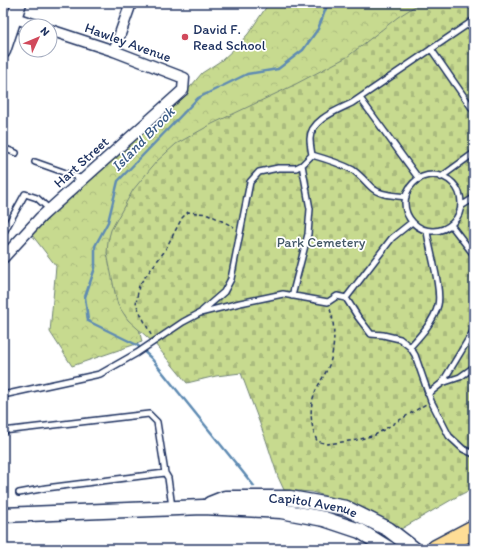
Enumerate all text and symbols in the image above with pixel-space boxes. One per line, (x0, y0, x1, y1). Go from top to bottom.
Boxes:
north arrow (18, 18, 58, 58)
street label: Hawley Avenue (82, 19, 174, 66)
place label: David F. Read School (193, 21, 266, 54)
text: N (38, 24, 52, 39)
marker: David F. Read School (180, 32, 190, 42)
water label: Island Brook (108, 102, 179, 175)
street label: Hart Street (50, 133, 112, 192)
park label: Park Cemetery (277, 234, 366, 251)
street label: Capitol Avenue (269, 490, 361, 522)

